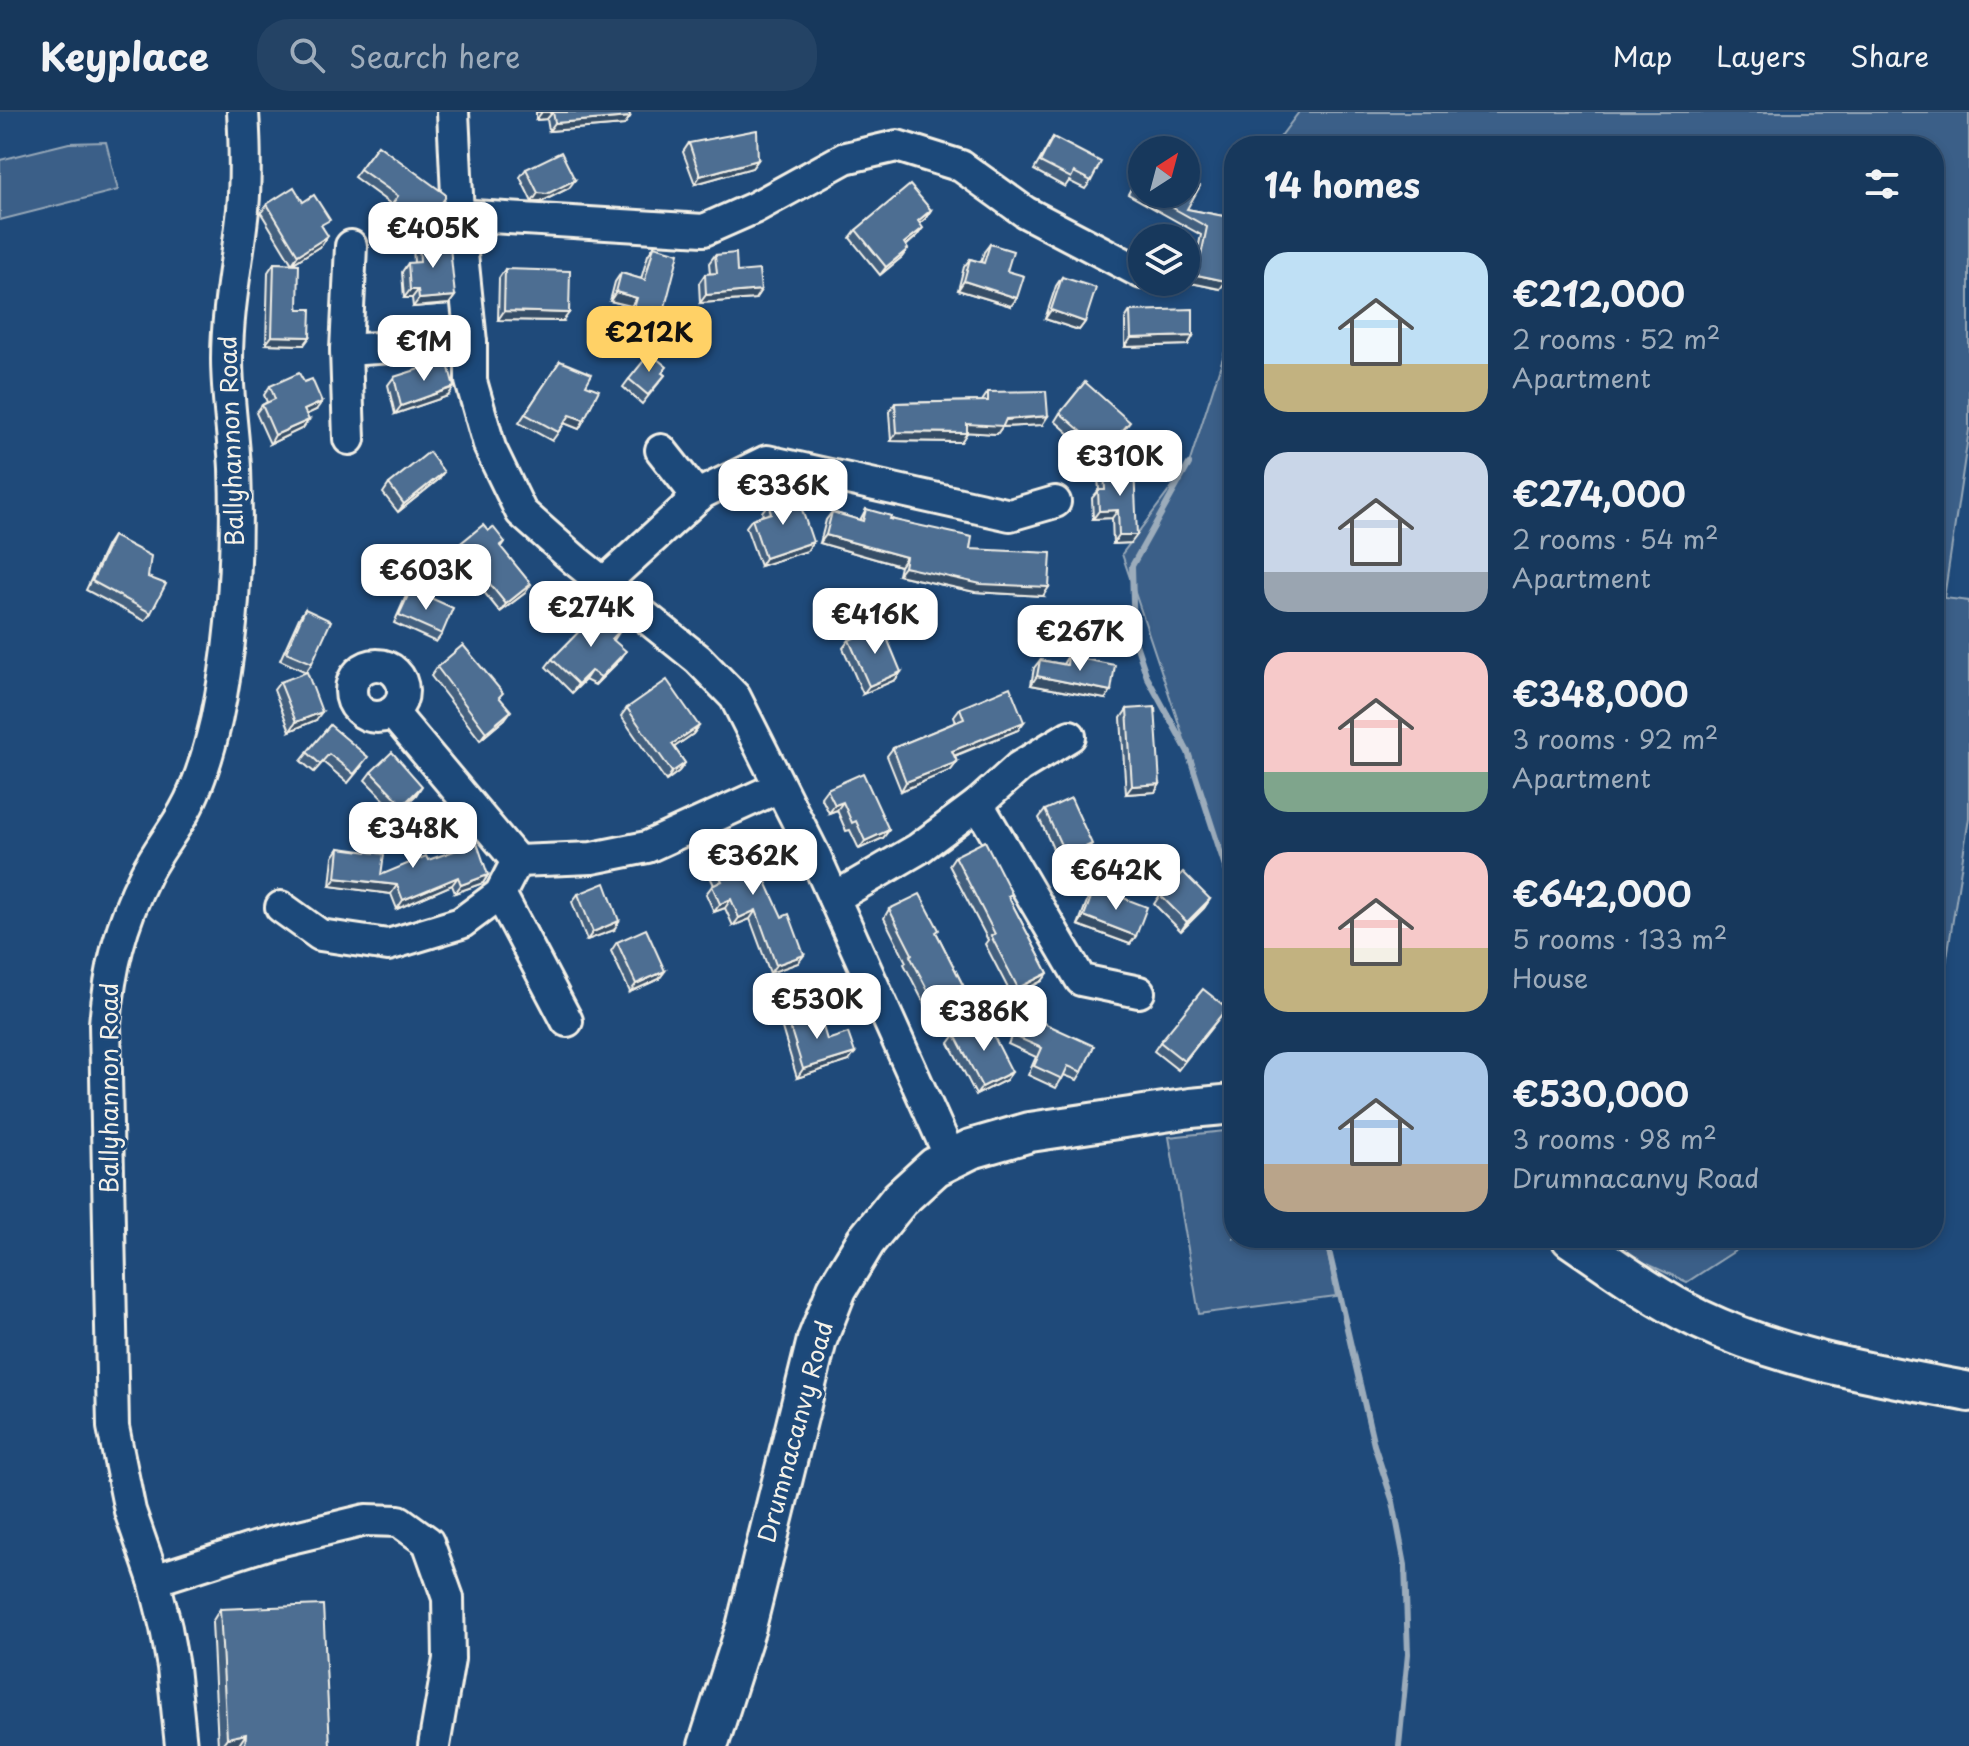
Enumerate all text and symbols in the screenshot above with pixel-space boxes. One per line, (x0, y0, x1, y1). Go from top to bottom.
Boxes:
search box (257, 19, 817, 91)
text: Keyplace (40, 27, 209, 84)
icon: search (285, 33, 329, 77)
text: Search here (349, 33, 521, 78)
text: Map (1612, 34, 1672, 77)
text: Layers (1716, 34, 1806, 77)
text: Share (1850, 34, 1929, 77)
north arrow (1128, 136, 1200, 208)
map controls (1128, 136, 1200, 296)
text: 14 homes (1264, 158, 1420, 210)
icon: filters (1860, 162, 1904, 206)
pin: €405K (377, 202, 489, 270)
text: €405K (386, 208, 480, 247)
button: layers (1128, 224, 1200, 296)
text: €212,000 (1512, 267, 1685, 319)
icon: home (1328, 284, 1424, 380)
pin: €212K (593, 306, 705, 374)
text: €212K (605, 312, 693, 351)
pin: €1M (385, 315, 463, 383)
text: 2 rooms · 52 m² (1512, 319, 1720, 358)
text: €1M (396, 321, 452, 360)
street label: Ballyhannon Road (208, 335, 252, 547)
text: Apartment (1512, 358, 1651, 397)
pin: €310K (1064, 430, 1176, 498)
text: €310K (1076, 436, 1164, 475)
pin: €336K (727, 459, 839, 527)
text: €336K (736, 465, 830, 504)
text: €274,000 (1512, 467, 1686, 519)
icon: home (1328, 484, 1424, 580)
text: 2 rooms · 54 m² (1512, 519, 1719, 558)
pin: €603K (370, 544, 482, 612)
text: €603K (379, 550, 473, 589)
text: Apartment (1512, 558, 1651, 597)
pin: €274K (535, 581, 647, 649)
text: €274K (547, 587, 635, 626)
pin: €416K (819, 588, 931, 656)
text: €416K (831, 594, 919, 633)
pin: €267K (1024, 605, 1136, 673)
text: €267K (1036, 611, 1124, 650)
text: €348,000 (1512, 667, 1689, 719)
icon: home (1328, 684, 1424, 780)
text: 3 rooms · 92 m² (1512, 719, 1718, 758)
text: Apartment (1512, 758, 1651, 797)
pin: €348K (357, 802, 469, 870)
text: €348K (367, 808, 459, 847)
pin: €362K (697, 829, 809, 897)
text: €362K (707, 835, 799, 874)
pin: €642K (1060, 844, 1172, 912)
text: €642K (1070, 850, 1162, 889)
text: €642,000 (1512, 867, 1691, 919)
icon: home (1328, 884, 1424, 980)
text: 5 rooms · 133 m² (1512, 919, 1727, 958)
text: House (1512, 958, 1588, 997)
pin: €530K (761, 973, 873, 1041)
text: €530K (771, 979, 863, 1018)
street label: Ballyhannon Road (90, 983, 126, 1193)
pin: €386K (928, 985, 1040, 1053)
text: €386K (939, 991, 1029, 1030)
text: €530,000 (1512, 1067, 1689, 1119)
icon: home (1328, 1084, 1424, 1180)
text: 3 rooms · 98 m² (1512, 1119, 1717, 1158)
text: Drumnacanvy Road (1512, 1158, 1759, 1197)
street label: Drumnacanvy Road (747, 1317, 841, 1546)

